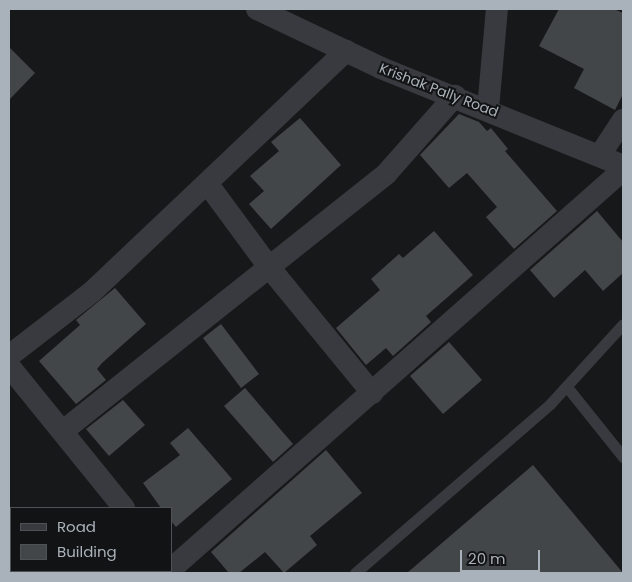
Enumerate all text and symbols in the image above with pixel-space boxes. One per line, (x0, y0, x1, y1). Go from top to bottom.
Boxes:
street label: Krishak Pally Road (377, 60, 501, 120)
legend (10, 507, 172, 572)
text: Road (57, 516, 96, 537)
scale bar (462, 540, 542, 572)
text: Building (57, 541, 117, 562)
text: 20 m (468, 548, 506, 569)

